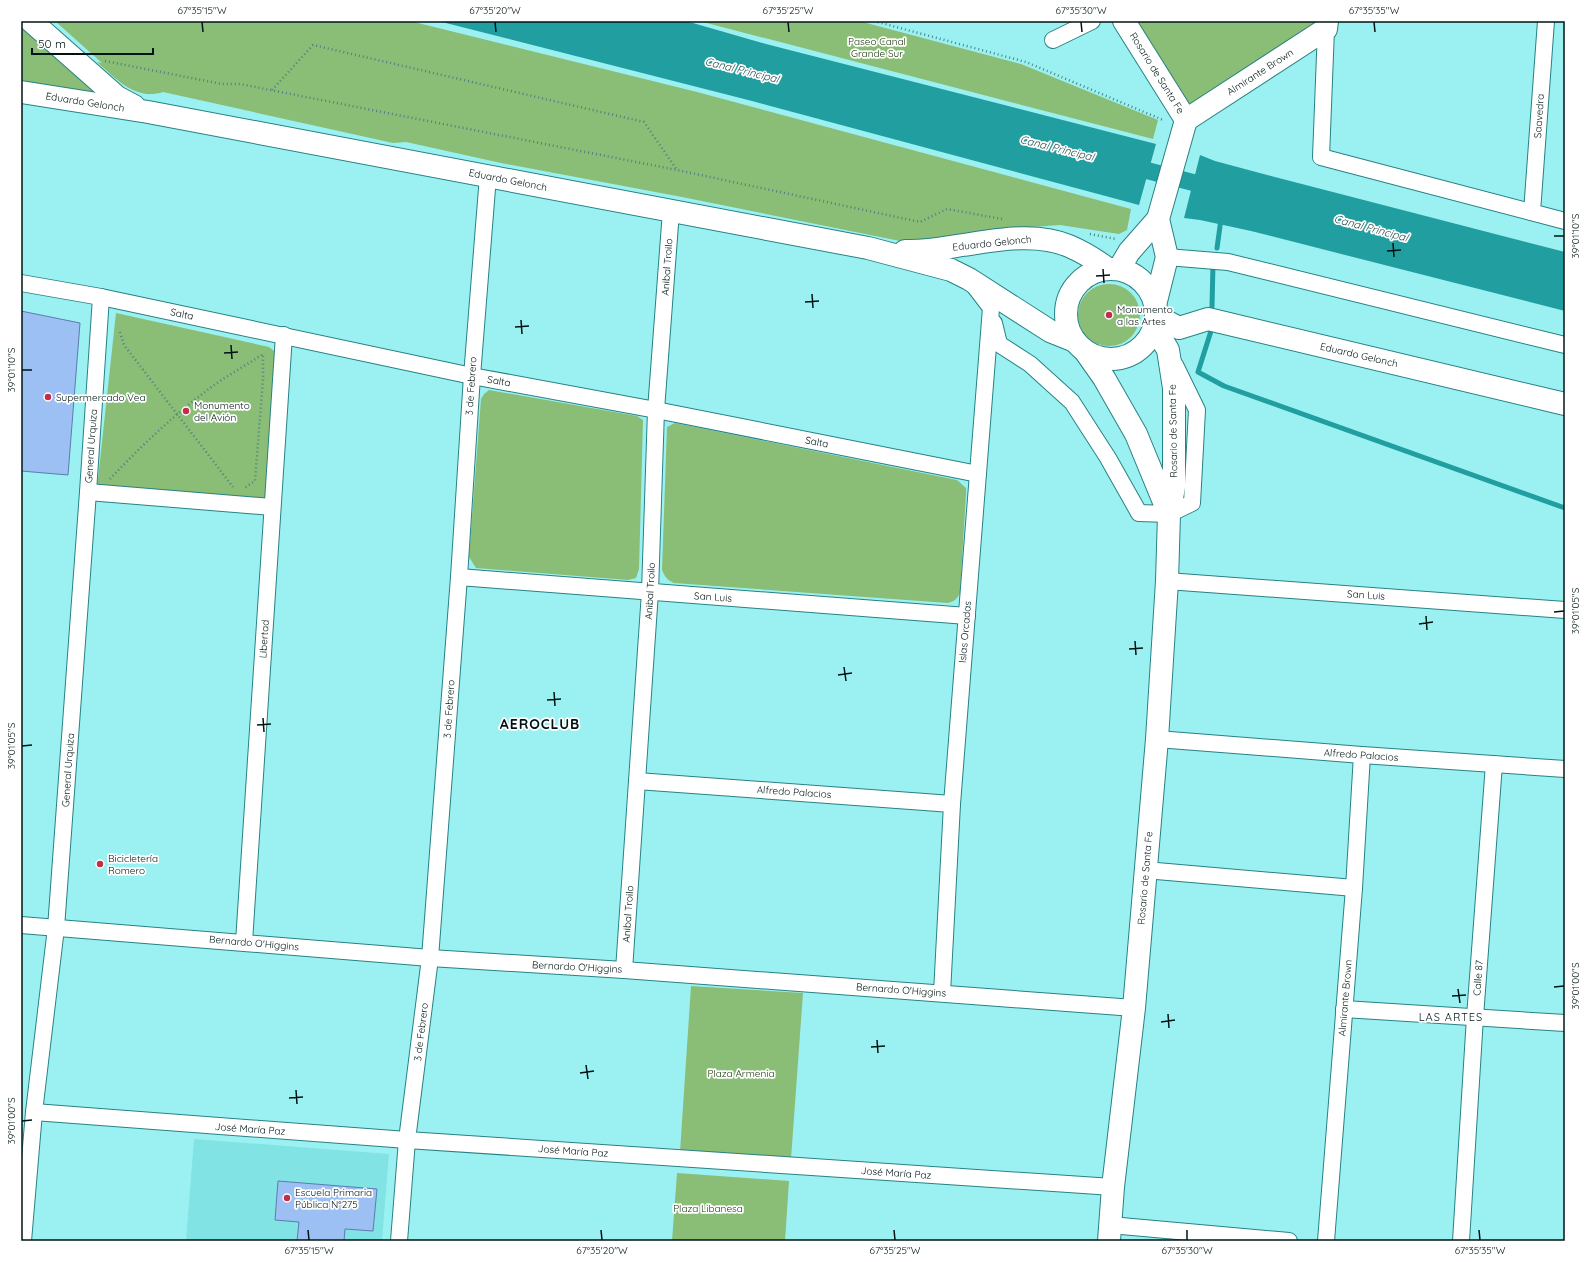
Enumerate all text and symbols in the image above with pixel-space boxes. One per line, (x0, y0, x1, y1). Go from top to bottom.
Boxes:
text: 67°35'15"W (177, 4, 227, 17)
text: 67°35'20"W (469, 4, 521, 17)
text: 67°35'25"W (763, 4, 814, 17)
text: 67°35'30"W (1055, 4, 1107, 17)
text: 67°35'35"W (1349, 4, 1400, 17)
scale bar (32, 30, 153, 56)
street label: Rosario de Santa Fe (1127, 30, 1187, 116)
park label: Paseo Canal Grande Sur (848, 35, 906, 60)
text: 50 m (38, 36, 66, 51)
street label: Almirante Brown (1224, 46, 1296, 98)
water label: Canal Principal (704, 54, 782, 86)
street label: Eduardo Gelonch (45, 89, 125, 115)
street label: Saavedra (1531, 93, 1547, 139)
water label: Canal Principal (1019, 132, 1097, 164)
street label: Eduardo Gelonch (468, 166, 548, 194)
water label: Canal Principal (1333, 211, 1411, 245)
text: 39°01'10"S (1569, 213, 1582, 258)
street label: Eduardo Gelonch (952, 232, 1032, 254)
street label: Anibal Troilo (659, 238, 675, 296)
place label: Monumento a las Artes (1117, 303, 1173, 328)
street label: Salta (169, 305, 195, 323)
marker: Monumento a las Artes (1104, 310, 1114, 320)
street label: Eduardo Gelonch (1319, 340, 1399, 370)
text: 39°01'10"S (5, 347, 18, 392)
street label: 3 de Febrero (462, 356, 480, 416)
street label: Salta (486, 373, 512, 389)
street label: Rosario de Santa Fe (1166, 384, 1180, 478)
place label: Supermercado Vea (56, 391, 146, 404)
marker: Supermercado Vea (43, 392, 53, 402)
place label: Monumento del Avión (194, 399, 250, 424)
marker: Monumento del Avión (181, 406, 191, 416)
street label: General Urquiza (82, 408, 100, 484)
street label: Salta (804, 433, 830, 451)
street label: Anibal Troilo (642, 562, 658, 620)
street label: San Luis (1347, 587, 1386, 603)
text: 39°01'05"S (1569, 587, 1582, 634)
street label: San Luis (694, 589, 733, 605)
street label: Islas Orcadas (956, 600, 974, 664)
street label: Libertad (256, 619, 272, 659)
street label: 3 de Febrero (440, 679, 458, 739)
district label: AEROCLUB (500, 715, 580, 733)
text: 39°01'05"S (5, 722, 18, 769)
street label: General Urquiza (59, 732, 77, 808)
street label: Alfredo Palacios (1323, 746, 1399, 764)
street label: Alfredo Palacios (756, 783, 832, 801)
street label: Rosario de Santa Fe (1134, 831, 1156, 925)
place label: Bicicletería Romero (108, 852, 158, 877)
marker: Bicicletería Romero (95, 859, 105, 869)
street label: Anibal Troilo (620, 885, 636, 943)
street label: Bernardo O'Higgins (208, 933, 300, 953)
street label: Bernardo O'Higgins (532, 958, 623, 976)
street label: Almirante Brown (1335, 959, 1355, 1037)
street label: Calle 87 (1470, 960, 1486, 996)
text: 39°01'00"S (1569, 962, 1582, 1010)
street label: Bernardo O'Higgins (855, 980, 947, 1000)
street label: 3 de Febrero (411, 1002, 431, 1062)
district label: LAS ARTES (1419, 1010, 1483, 1024)
park label: Plaza Armenia (708, 1067, 774, 1080)
text: 39°01'00"S (5, 1097, 18, 1145)
street label: José María Paz (214, 1120, 286, 1138)
street label: José María Paz (537, 1142, 609, 1160)
street label: José María Paz (860, 1164, 932, 1182)
place label: Escuela Primaria Pública N°275 (295, 1186, 372, 1211)
marker: Escuela Primaria Pública N°275 (282, 1193, 292, 1203)
park label: Plaza Libanesa (673, 1202, 743, 1215)
text: 67°35'15"W (284, 1244, 334, 1257)
text: 67°35'20"W (576, 1244, 628, 1257)
text: 67°35'25"W (870, 1244, 921, 1257)
text: 67°35'30"W (1161, 1244, 1213, 1257)
text: 67°35'35"W (1455, 1244, 1506, 1257)

